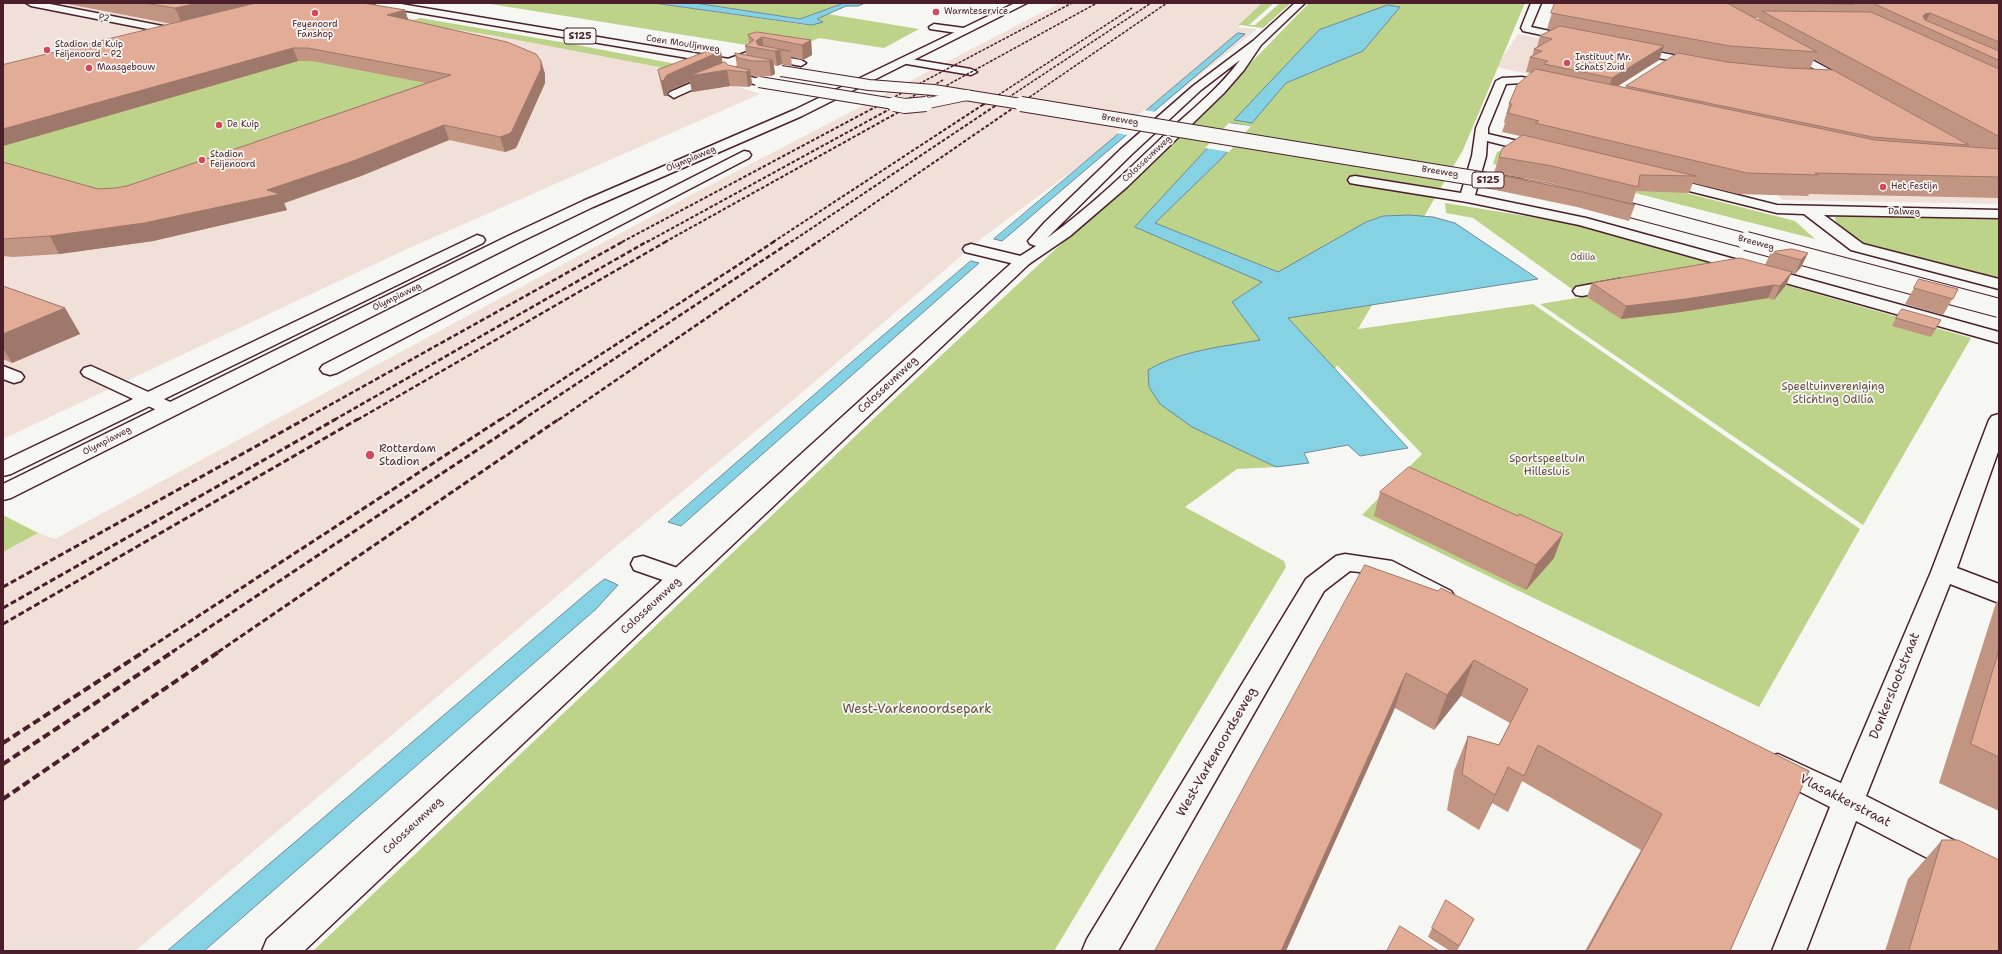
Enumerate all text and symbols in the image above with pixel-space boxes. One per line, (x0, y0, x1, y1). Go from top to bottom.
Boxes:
marker: Warmteservice (931, 7, 941, 17)
place label: Warmteservice (944, 7, 1008, 17)
marker: Feyenoord Fanshop (310, 8, 320, 18)
street label: P2 (98, 12, 110, 24)
place label: Feyenoord Fanshop (292, 20, 338, 41)
road number: S125 (564, 28, 596, 44)
street label: Coen Moulijnweg (645, 33, 721, 55)
place label: Stadion de Kuip Feijenoord - P2 (55, 40, 123, 61)
marker: Stadion de Kuip Feijenoord - P2 (42, 45, 52, 55)
place label: Instituut Mr. Schats Zuid (1575, 53, 1631, 74)
marker: Instituut Mr. Schats Zuid (1562, 58, 1572, 68)
marker: Maasgebouw (84, 63, 94, 73)
place label: Maasgebouw (97, 63, 155, 73)
street label: Breeweg (1101, 112, 1139, 128)
marker: De Kuip (214, 120, 224, 130)
place label: De Kuip (227, 120, 259, 130)
street label: Colosseumweg (1120, 133, 1174, 185)
street label: Olympiaweg (665, 144, 717, 174)
place label: Stadion Feijenoord (210, 150, 255, 171)
marker: Stadion Feijenoord (197, 155, 207, 165)
street label: Breeweg (1421, 164, 1459, 180)
road number: S125 (1472, 172, 1504, 188)
marker: Het Festijn (1878, 182, 1888, 192)
place label: Het Festijn (1891, 182, 1938, 192)
street label: Dalweg (1888, 206, 1920, 218)
street label: Breeweg (1737, 233, 1775, 253)
park label: Odilia (1570, 253, 1596, 263)
street label: Olympiaweg (371, 281, 423, 313)
street label: Colosseumweg (855, 354, 921, 416)
park label: Speeltuinvereniging Stichting Odilia (1782, 380, 1884, 406)
street label: Olympiaweg (81, 424, 133, 458)
place label: Rotterdam Stadion (379, 442, 436, 468)
marker: Rotterdam Stadion (364, 449, 376, 461)
park label: Sportspeeltuin Hillesluis (1509, 452, 1585, 478)
street label: Colosseumweg (618, 575, 684, 637)
street label: Donkerslootstraat (1866, 630, 1924, 742)
street label: West-Varkenoordseweg (1173, 684, 1261, 820)
park label: West-Varkenoordsepark (842, 702, 992, 718)
street label: Vlasakkerstraat (1797, 771, 1893, 831)
street label: Colosseumweg (380, 795, 446, 857)

